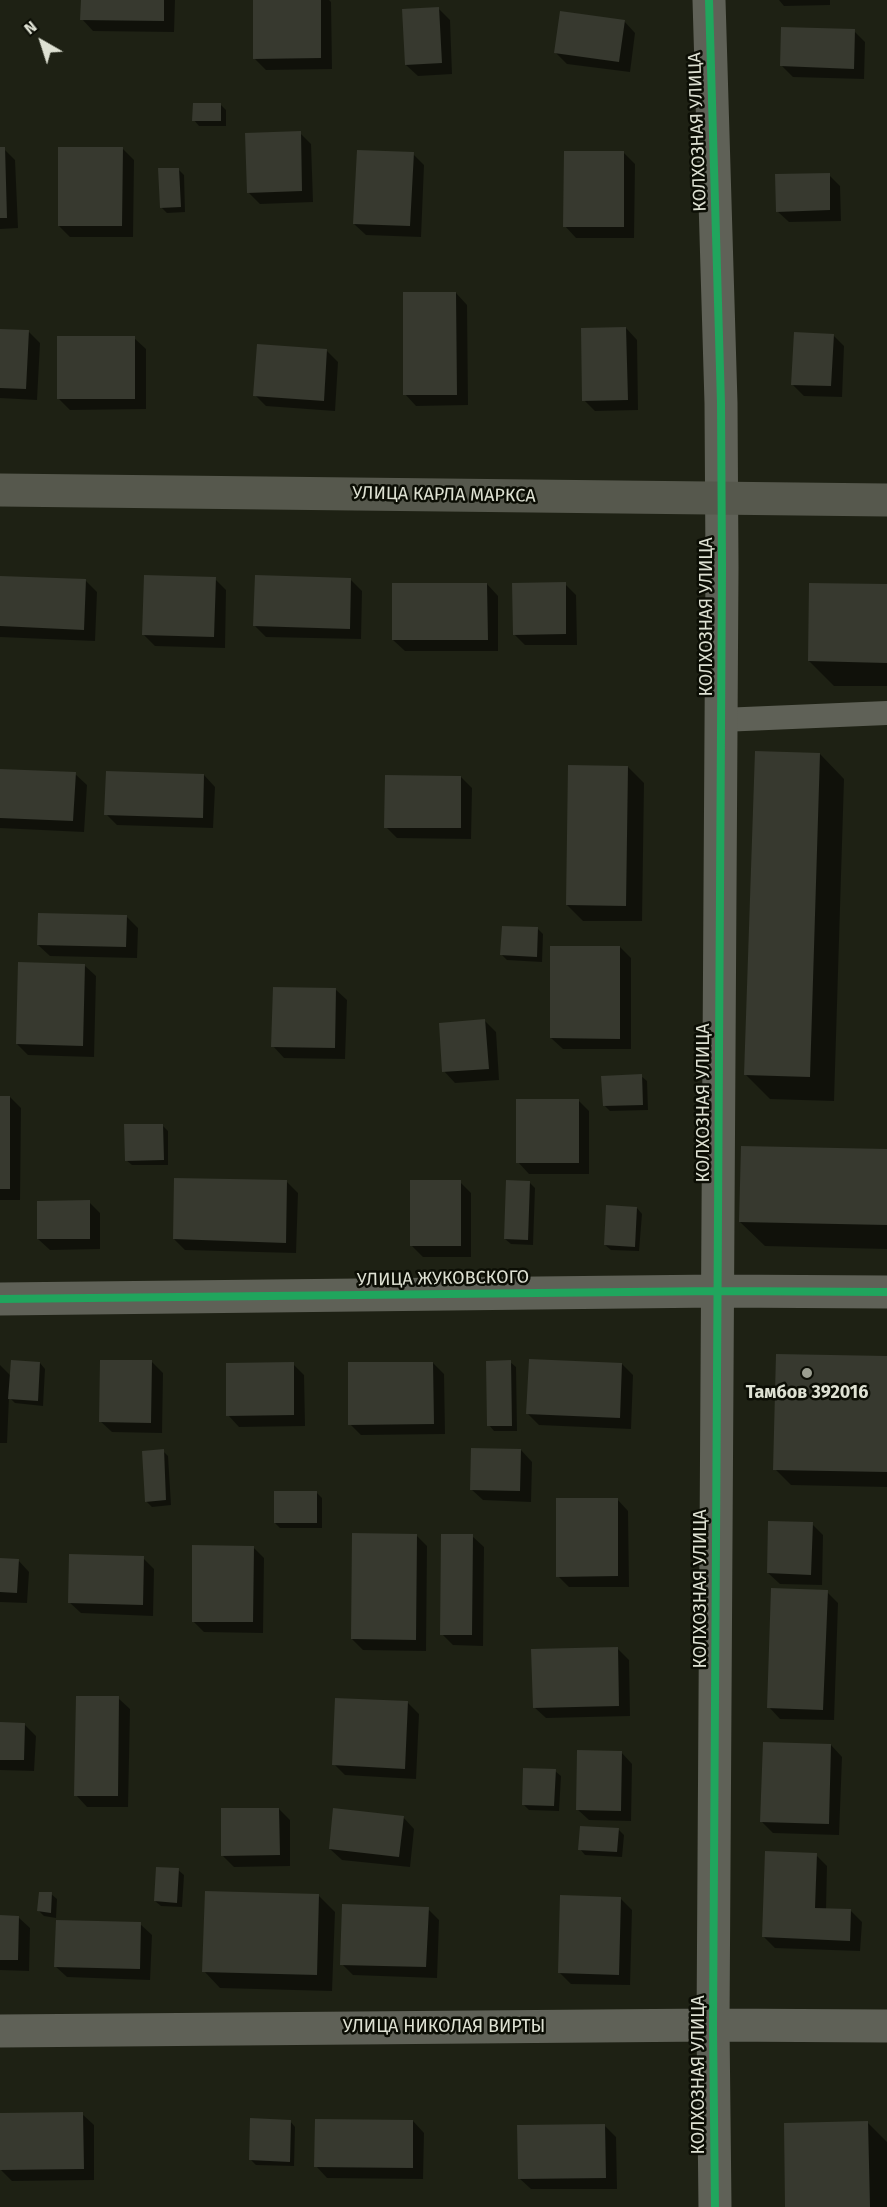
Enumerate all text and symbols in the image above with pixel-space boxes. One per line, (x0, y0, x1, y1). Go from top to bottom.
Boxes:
north arrow (12, 12, 72, 72)
text: N (20, 17, 40, 38)
street label: КОЛХОЗНАЯ УЛИЦА (684, 52, 712, 212)
street label: УЛИЦА КАРЛА МАРКСА (352, 483, 536, 507)
street label: КОЛХОЗНАЯ УЛИЦА (696, 537, 718, 697)
street label: КОЛХОЗНАЯ УЛИЦА (693, 1023, 715, 1183)
street label: УЛИЦА ЖУКОВСКОГО (357, 1267, 529, 1291)
marker: Тамбов 392016 (800, 1366, 814, 1380)
place label: Тамбов 392016 (746, 1382, 868, 1404)
street label: КОЛХОЗНАЯ УЛИЦА (690, 1509, 712, 1669)
street label: КОЛХОЗНАЯ УЛИЦА (688, 1995, 710, 2155)
street label: УЛИЦА НИКОЛАЯ ВИРТЫ (343, 2016, 545, 2038)

